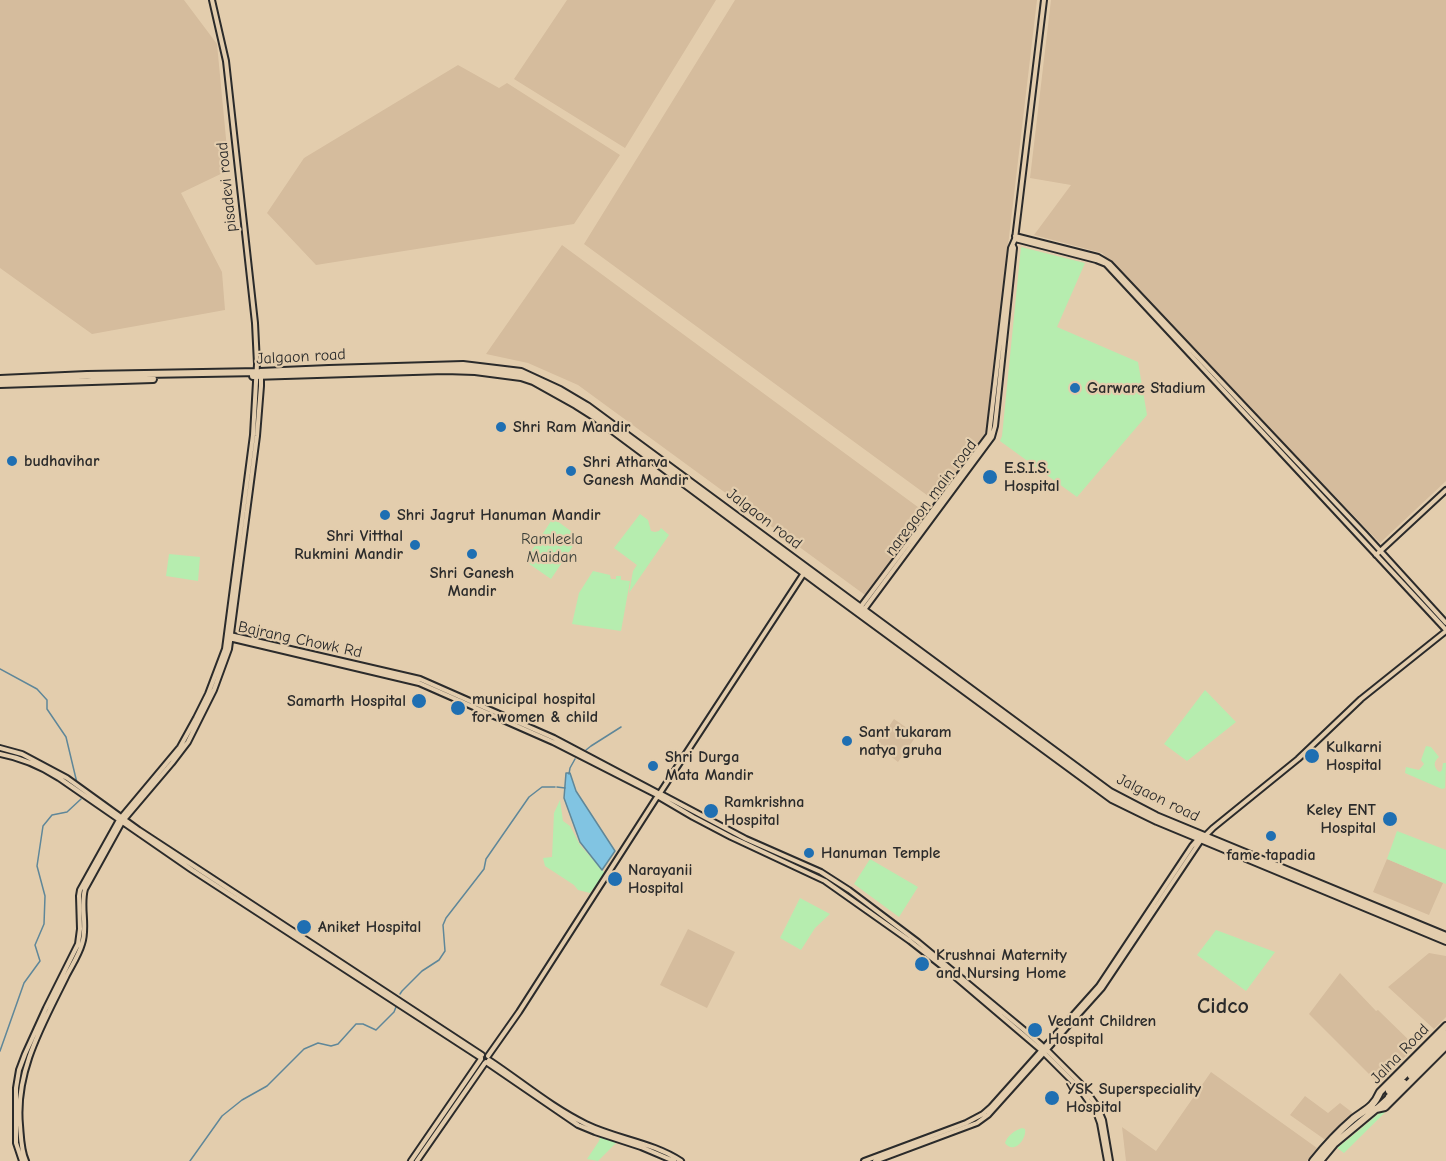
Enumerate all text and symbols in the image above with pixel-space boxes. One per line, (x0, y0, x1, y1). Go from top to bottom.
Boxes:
street label: pisadevi road (213, 141, 241, 233)
street label: Jalgaon road (256, 345, 346, 369)
place label: Garware Stadium (1087, 378, 1205, 398)
marker: Garware Stadium (1068, 381, 1082, 395)
place label: Shri Ram Mandir (513, 417, 631, 437)
marker: Shri Ram Mandir (494, 420, 508, 434)
street label: naregaon main road (881, 436, 981, 560)
place label: budhavihar (24, 451, 99, 471)
place label: Shri Atharva Ganesh Mandir (583, 452, 688, 490)
marker: budhavihar (5, 454, 19, 468)
place label: E.S.I.S. Hospital (1004, 458, 1059, 496)
marker: Shri Atharva Ganesh Mandir (564, 464, 578, 478)
marker: E.S.I.S. Hospital (981, 468, 999, 486)
street label: Jalgaon road (722, 484, 806, 554)
place label: Shri Jagrut Hanuman Mandir (397, 505, 601, 525)
marker: Shri Jagrut Hanuman Mandir (378, 508, 392, 522)
place label: Shri Vitthal Rukmini Mandir (294, 526, 403, 564)
park label: Ramleela Maidan (521, 529, 583, 567)
marker: Shri Vitthal Rukmini Mandir (408, 538, 422, 552)
marker: Shri Ganesh Mandir (465, 547, 479, 561)
place label: Shri Ganesh Mandir (430, 563, 514, 601)
street label: Bajrang Chowk Rd (236, 617, 364, 663)
place label: municipal hospital for women & child (472, 689, 598, 727)
place label: Samarth Hospital (287, 691, 406, 711)
marker: Samarth Hospital (410, 692, 428, 710)
marker: municipal hospital for women & child (449, 699, 467, 717)
place label: Sant tukaram natya gruha (859, 722, 952, 760)
marker: Sant tukaram natya gruha (840, 734, 854, 748)
place label: Kulkarni Hospital (1326, 737, 1382, 775)
place label: Shri Durga Mata Mandir (665, 747, 753, 785)
marker: Kulkarni Hospital (1303, 747, 1321, 765)
marker: Shri Durga Mata Mandir (646, 759, 660, 773)
street label: Jalgaon road (1113, 770, 1203, 826)
place label: Ramkrishna Hospital (724, 792, 804, 830)
place label: Keley ENT Hospital (1306, 800, 1376, 838)
marker: Ramkrishna Hospital (702, 802, 720, 820)
marker: Keley ENT Hospital (1381, 810, 1399, 828)
marker: fame tapadia (1264, 829, 1278, 843)
place label: Hanuman Temple (821, 843, 940, 863)
place label: fame tapadia (1226, 845, 1316, 865)
marker: Hanuman Temple (802, 846, 816, 860)
place label: Narayanii Hospital (628, 860, 692, 898)
marker: Narayanii Hospital (606, 870, 624, 888)
place label: Aniket Hospital (318, 917, 421, 937)
marker: Aniket Hospital (295, 918, 313, 936)
place label: Krushnai Maternity and Nursing Home (936, 945, 1067, 983)
marker: Krushnai Maternity and Nursing Home (913, 955, 931, 973)
district label: Cidco (1197, 994, 1249, 1020)
place label: Vedant Children Hospital (1048, 1011, 1156, 1049)
street label: Jalna Road (1367, 1020, 1433, 1088)
marker: Vedant Children Hospital (1026, 1021, 1044, 1039)
place label: YSK Superspeciality Hospital (1066, 1079, 1201, 1117)
marker: YSK Superspeciality Hospital (1043, 1089, 1061, 1107)

